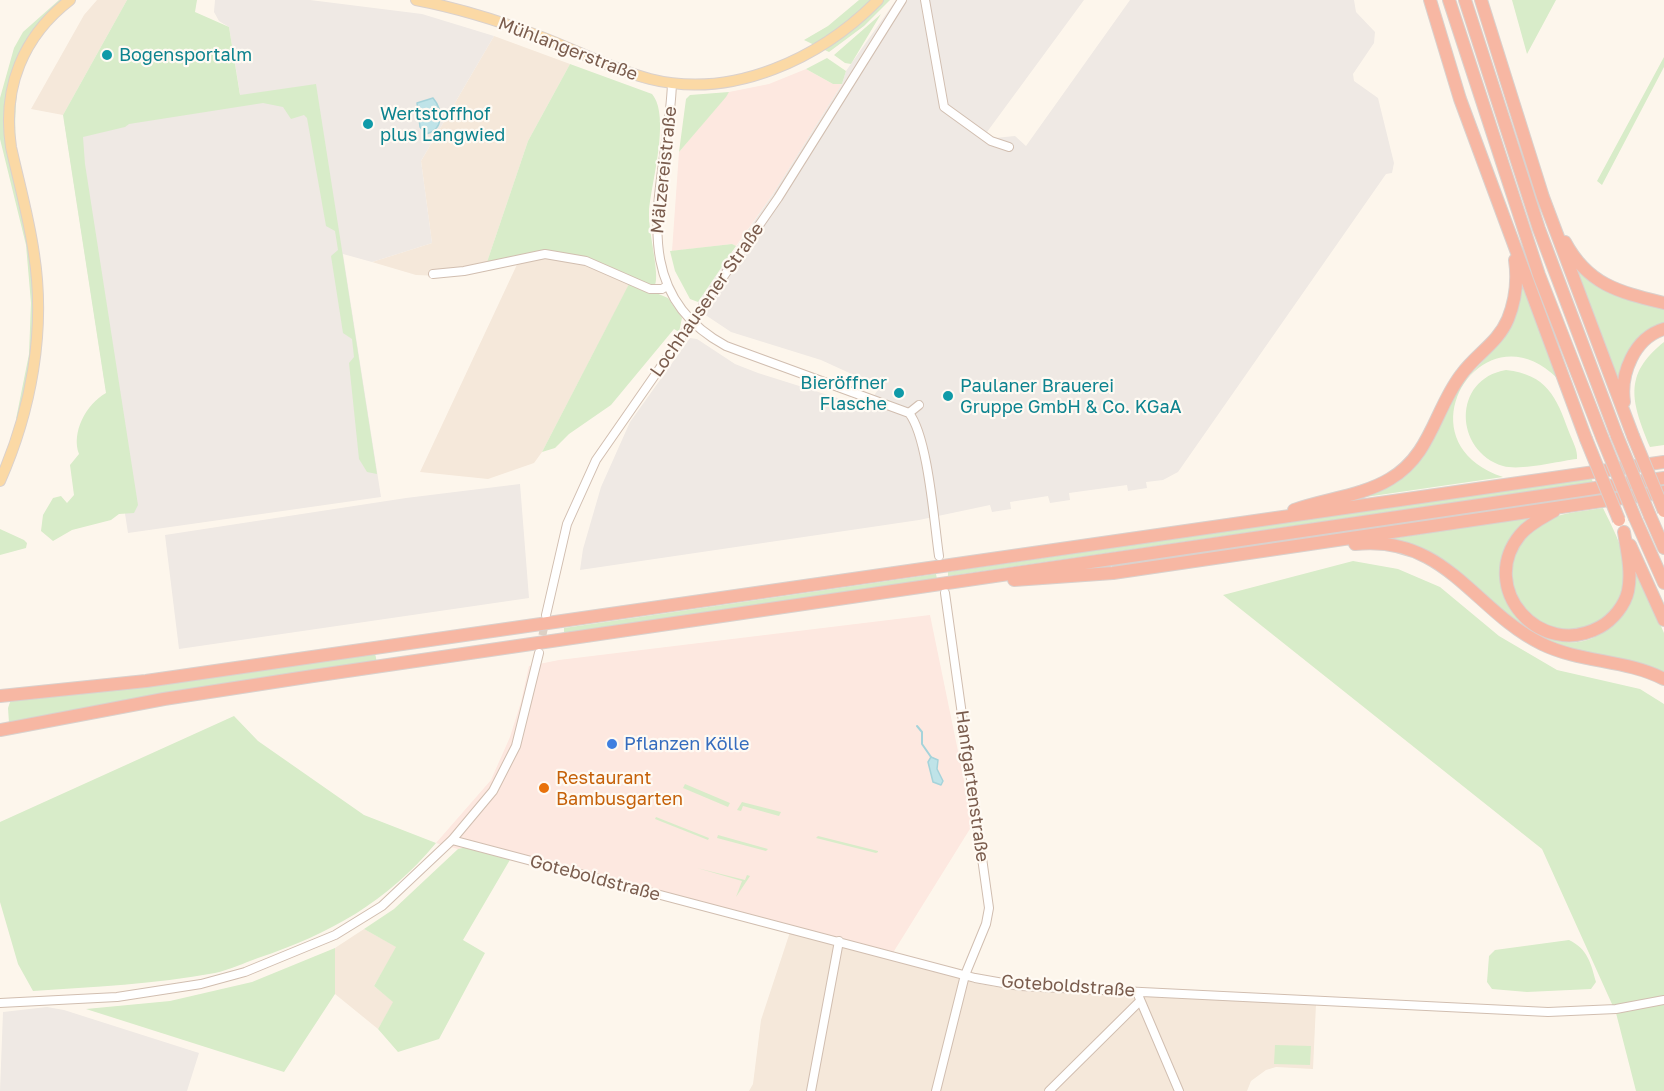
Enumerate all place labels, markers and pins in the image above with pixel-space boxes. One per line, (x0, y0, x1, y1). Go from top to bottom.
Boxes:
place label: Bogensportalm (119, 44, 252, 66)
marker: Bogensportalm (100, 48, 114, 62)
place label: Wertstoffhof plus Langwied (380, 103, 505, 146)
marker: Wertstoffhof plus Langwied (361, 117, 375, 131)
place label: Bieröffner Flasche (800, 372, 887, 415)
place label: Paulaner Brauerei Gruppe GmbH & Co. KGaA (960, 375, 1182, 418)
marker: Bieröffner Flasche (892, 386, 906, 400)
marker: Paulaner Brauerei Gruppe GmbH & Co. KGaA (941, 389, 955, 403)
place label: Pflanzen Kölle (624, 733, 749, 755)
marker: Pflanzen Kölle (605, 737, 619, 751)
place label: Restaurant Bambusgarten (556, 767, 683, 810)
marker: Restaurant Bambusgarten (537, 781, 551, 795)

